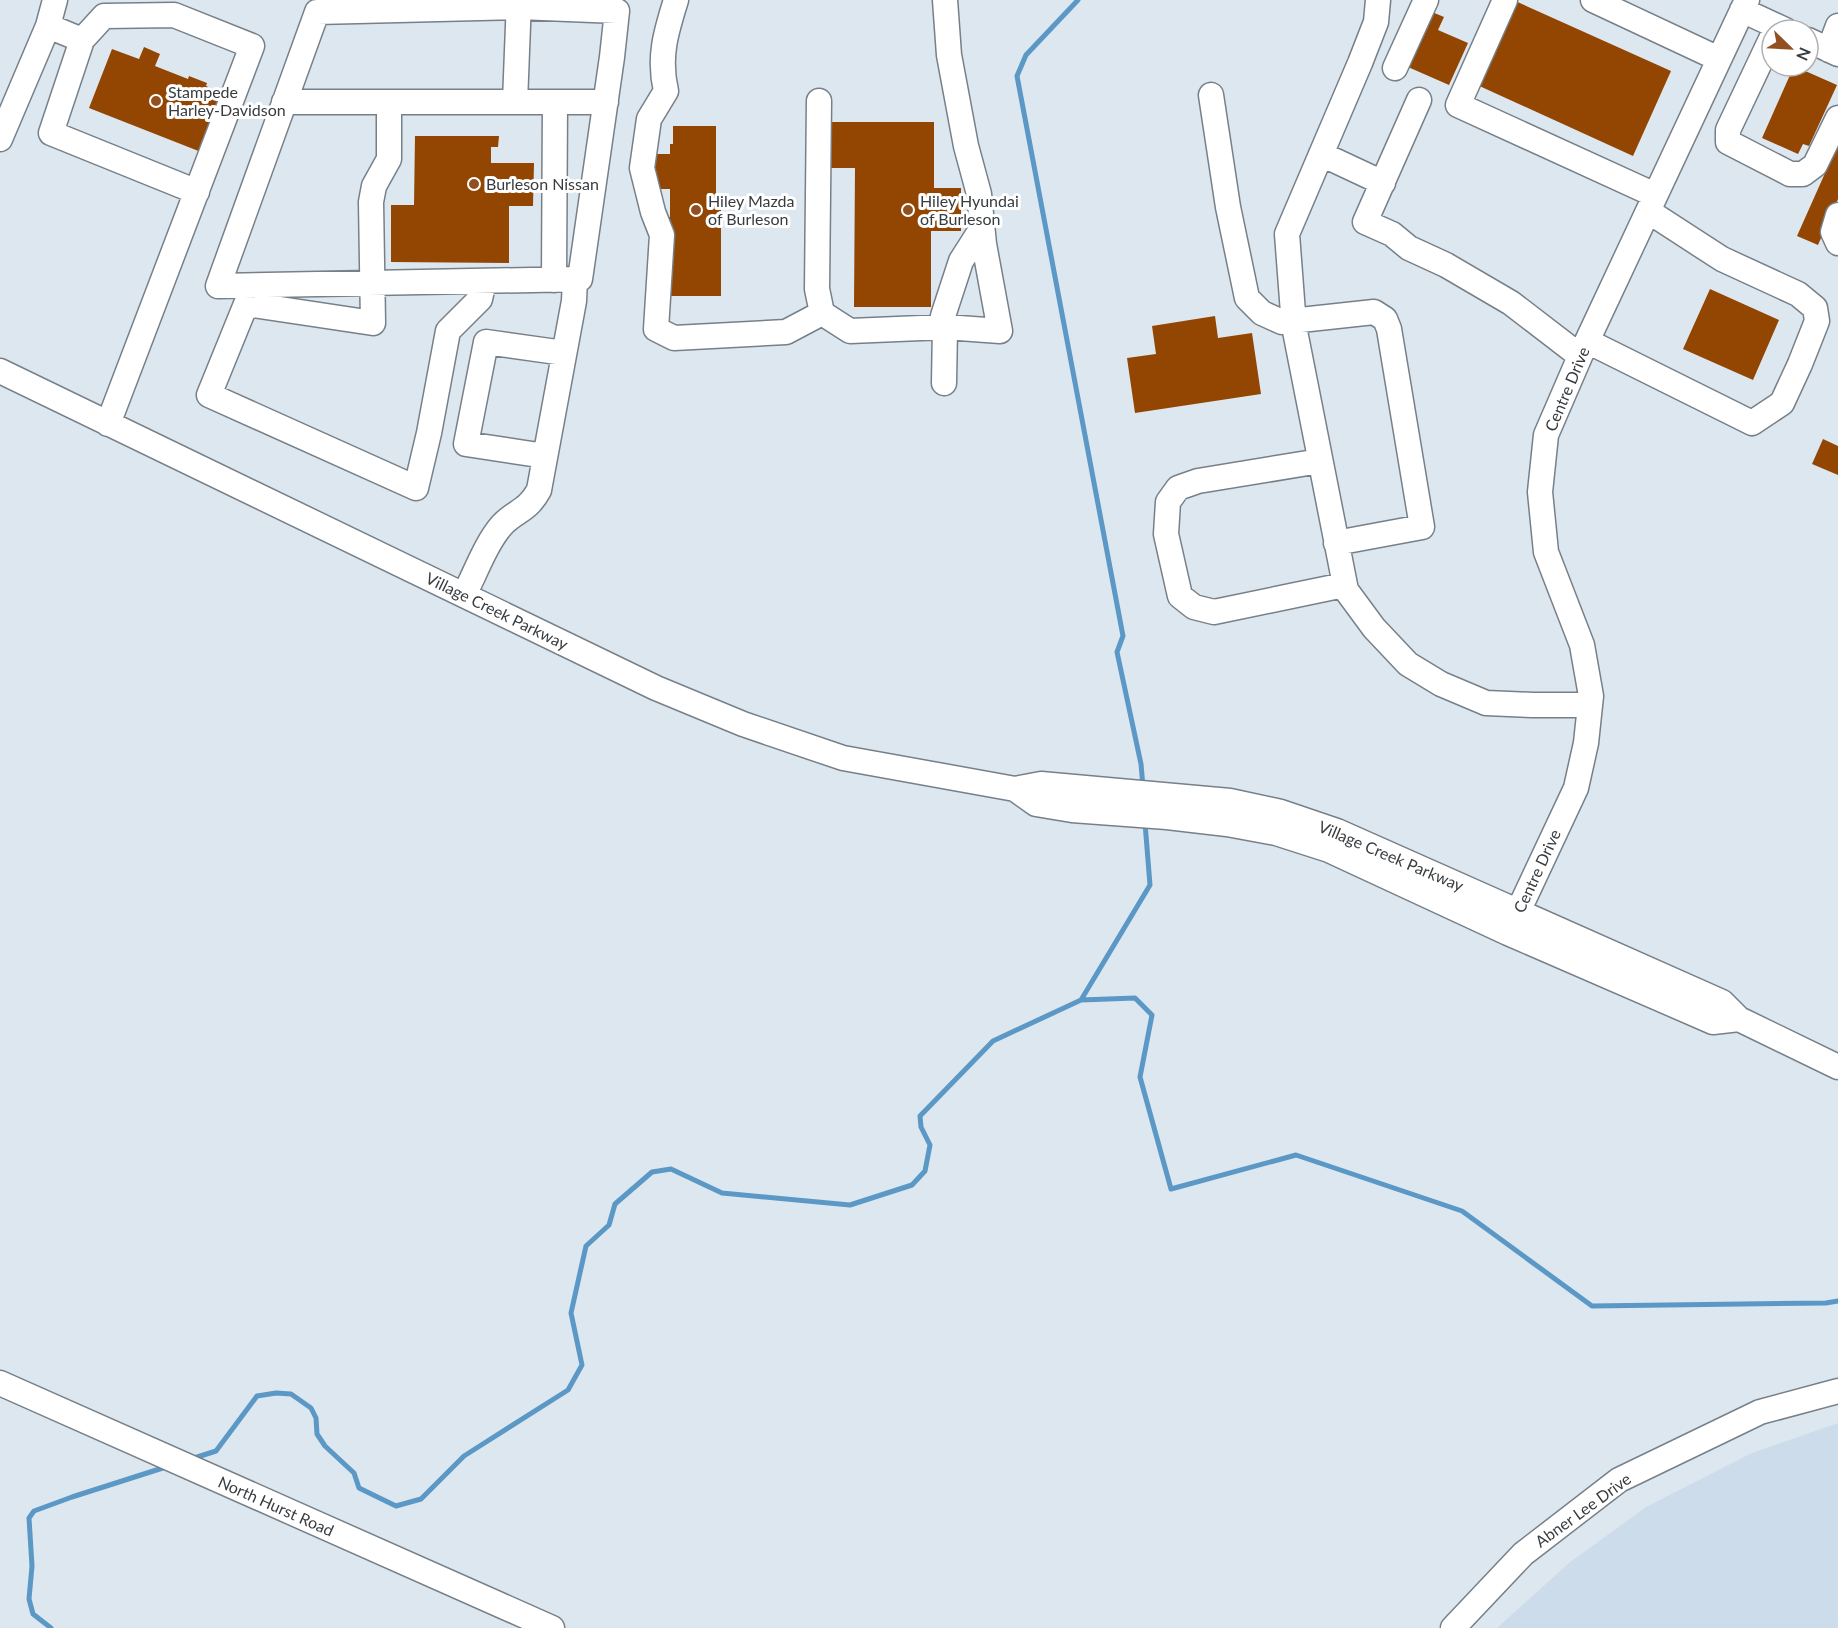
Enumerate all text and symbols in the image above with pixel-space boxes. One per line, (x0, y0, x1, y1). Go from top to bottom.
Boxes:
north arrow (1760, 18, 1820, 78)
text: N (1793, 45, 1815, 64)
place label: Stampede Harley-Davidson (168, 82, 286, 119)
marker: Stampede Harley-Davidson (149, 94, 163, 108)
place label: Burleson Nissan (486, 174, 599, 193)
marker: Burleson Nissan (467, 177, 481, 191)
place label: Hiley Mazda of Burleson (708, 191, 795, 228)
place label: Hiley Hyundai of Burleson (920, 191, 1019, 228)
marker: Hiley Mazda of Burleson (689, 203, 703, 217)
marker: Hiley Hyundai of Burleson (901, 203, 915, 217)
street label: Centre Drive (1540, 344, 1593, 434)
street label: Village Creek Parkway (423, 568, 572, 654)
street label: Village Creek Parkway (1316, 816, 1467, 895)
street label: Centre Drive (1509, 826, 1564, 915)
street label: Abner Lee Drive (1531, 1469, 1634, 1551)
street label: North Hurst Road (215, 1472, 337, 1540)

